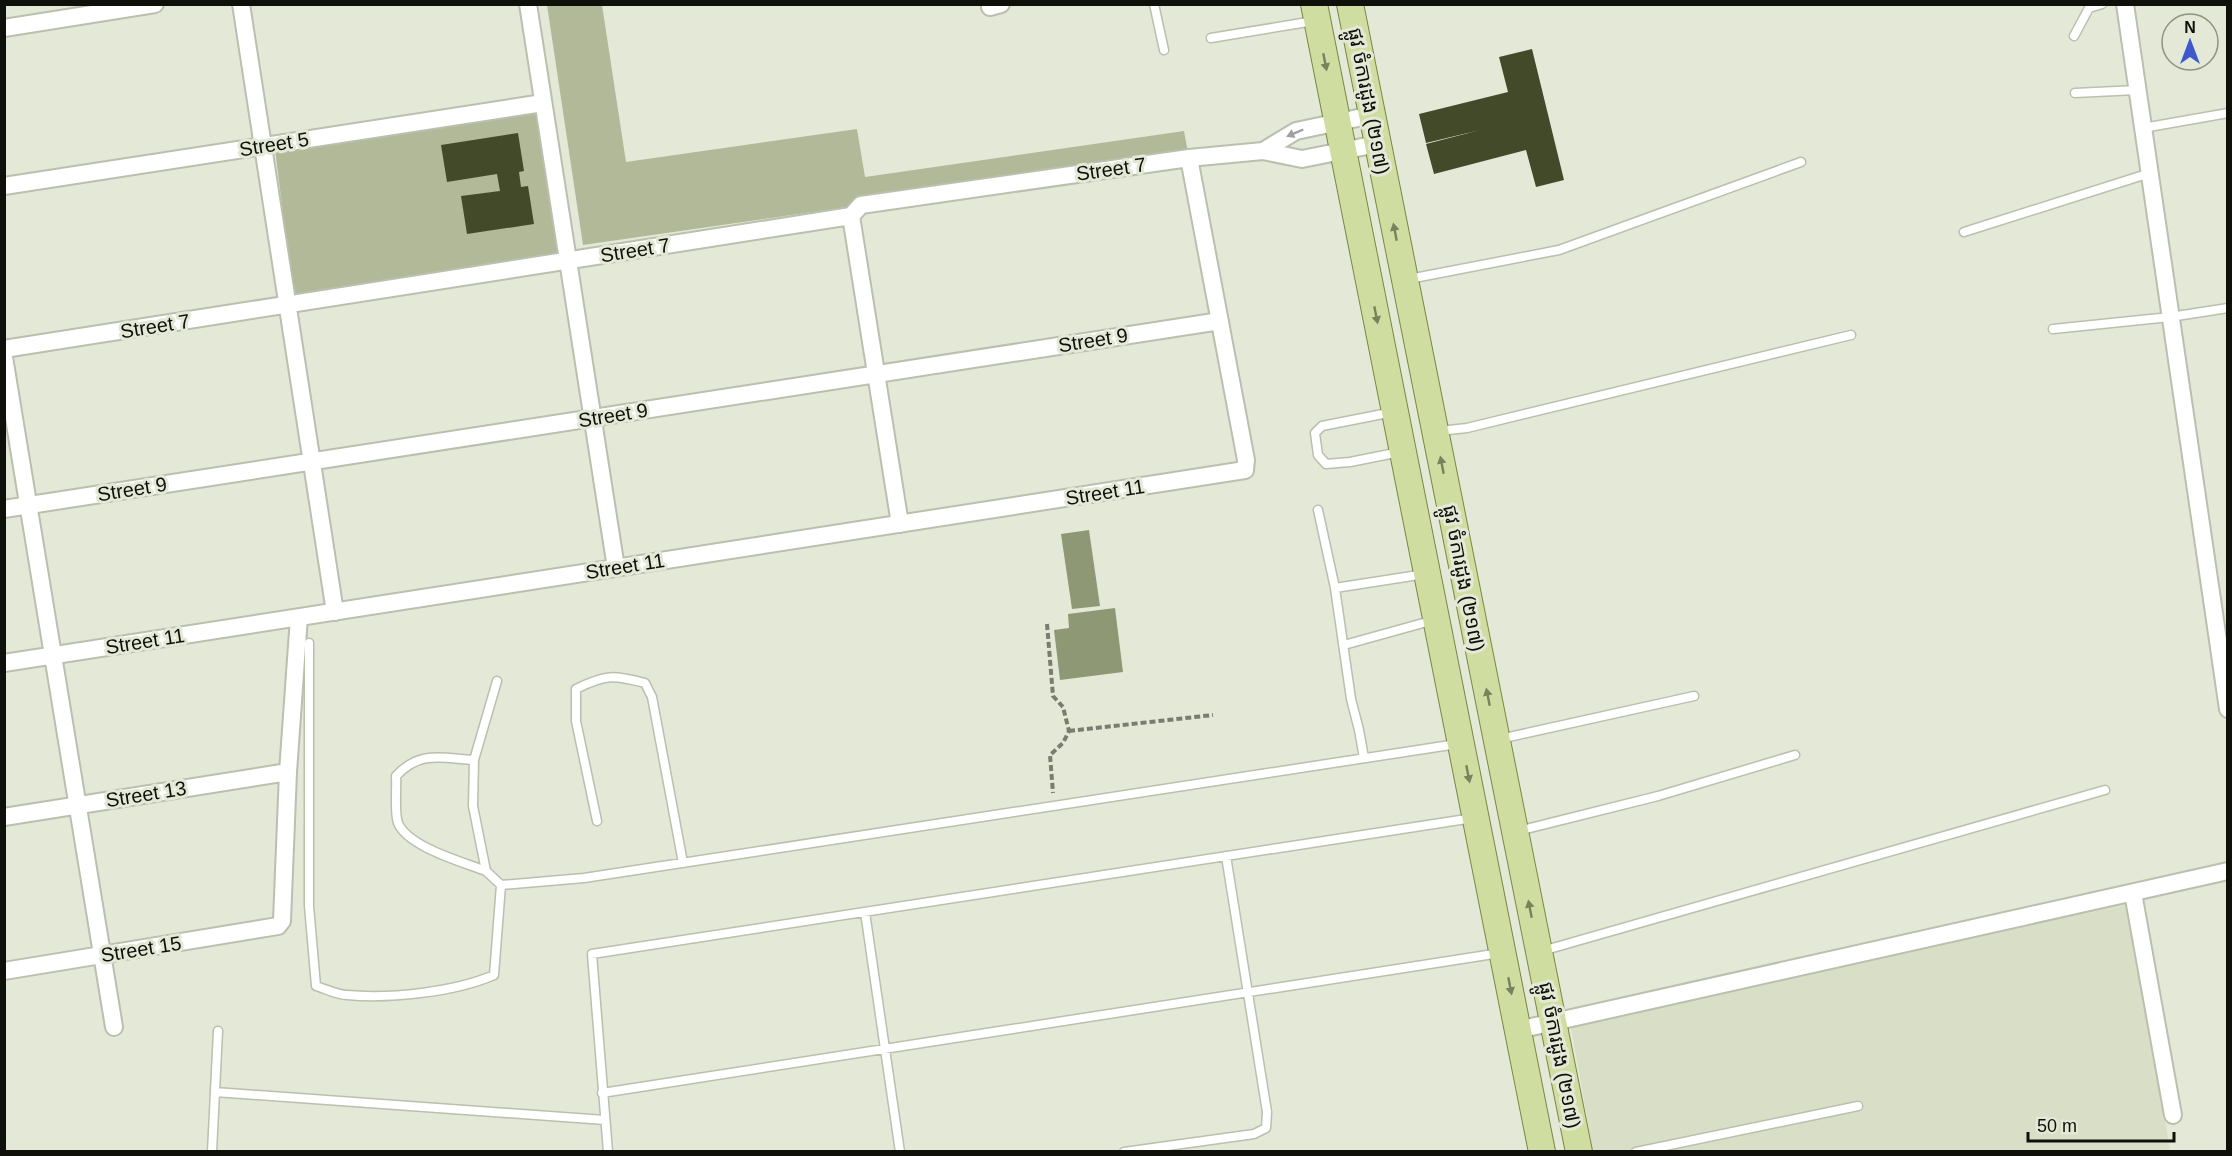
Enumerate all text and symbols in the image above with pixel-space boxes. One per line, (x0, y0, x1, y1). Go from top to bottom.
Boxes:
north arrow (2160, 12, 2220, 72)
text: N (2184, 19, 2196, 36)
street label: ផ្លូវ ចំការដូង (២១៧) (1336, 26, 1394, 178)
one-way arrow (1321, 53, 1330, 72)
street label: Street 5 (238, 128, 310, 160)
one-way arrow (1286, 128, 1304, 138)
street label: Street 7 (1075, 153, 1147, 185)
one-way arrow (1390, 222, 1399, 241)
street label: Street 7 (599, 234, 671, 266)
one-way arrow (1372, 306, 1381, 325)
street label: Street 7 (119, 310, 191, 342)
street label: Street 9 (1057, 324, 1129, 356)
street label: Street 9 (577, 399, 649, 431)
one-way arrow (1437, 455, 1446, 474)
street label: Street 9 (96, 473, 168, 505)
street label: Street 11 (1064, 475, 1146, 509)
street label: ផ្លូវ ចំការដូង (២១៧) (1431, 503, 1489, 655)
street label: Street 11 (584, 549, 666, 583)
street label: Street 11 (104, 624, 186, 658)
one-way arrow (1483, 687, 1492, 706)
one-way arrow (1464, 764, 1473, 783)
street label: Street 13 (104, 777, 188, 811)
one-way arrow (1525, 899, 1534, 918)
street label: Street 15 (99, 932, 183, 966)
one-way arrow (1506, 976, 1515, 995)
street label: ផ្លូវ ចំការដូង (២១៧) (1527, 980, 1585, 1132)
scale bar (2028, 1105, 2174, 1143)
text: 50 m (2037, 1116, 2077, 1136)

